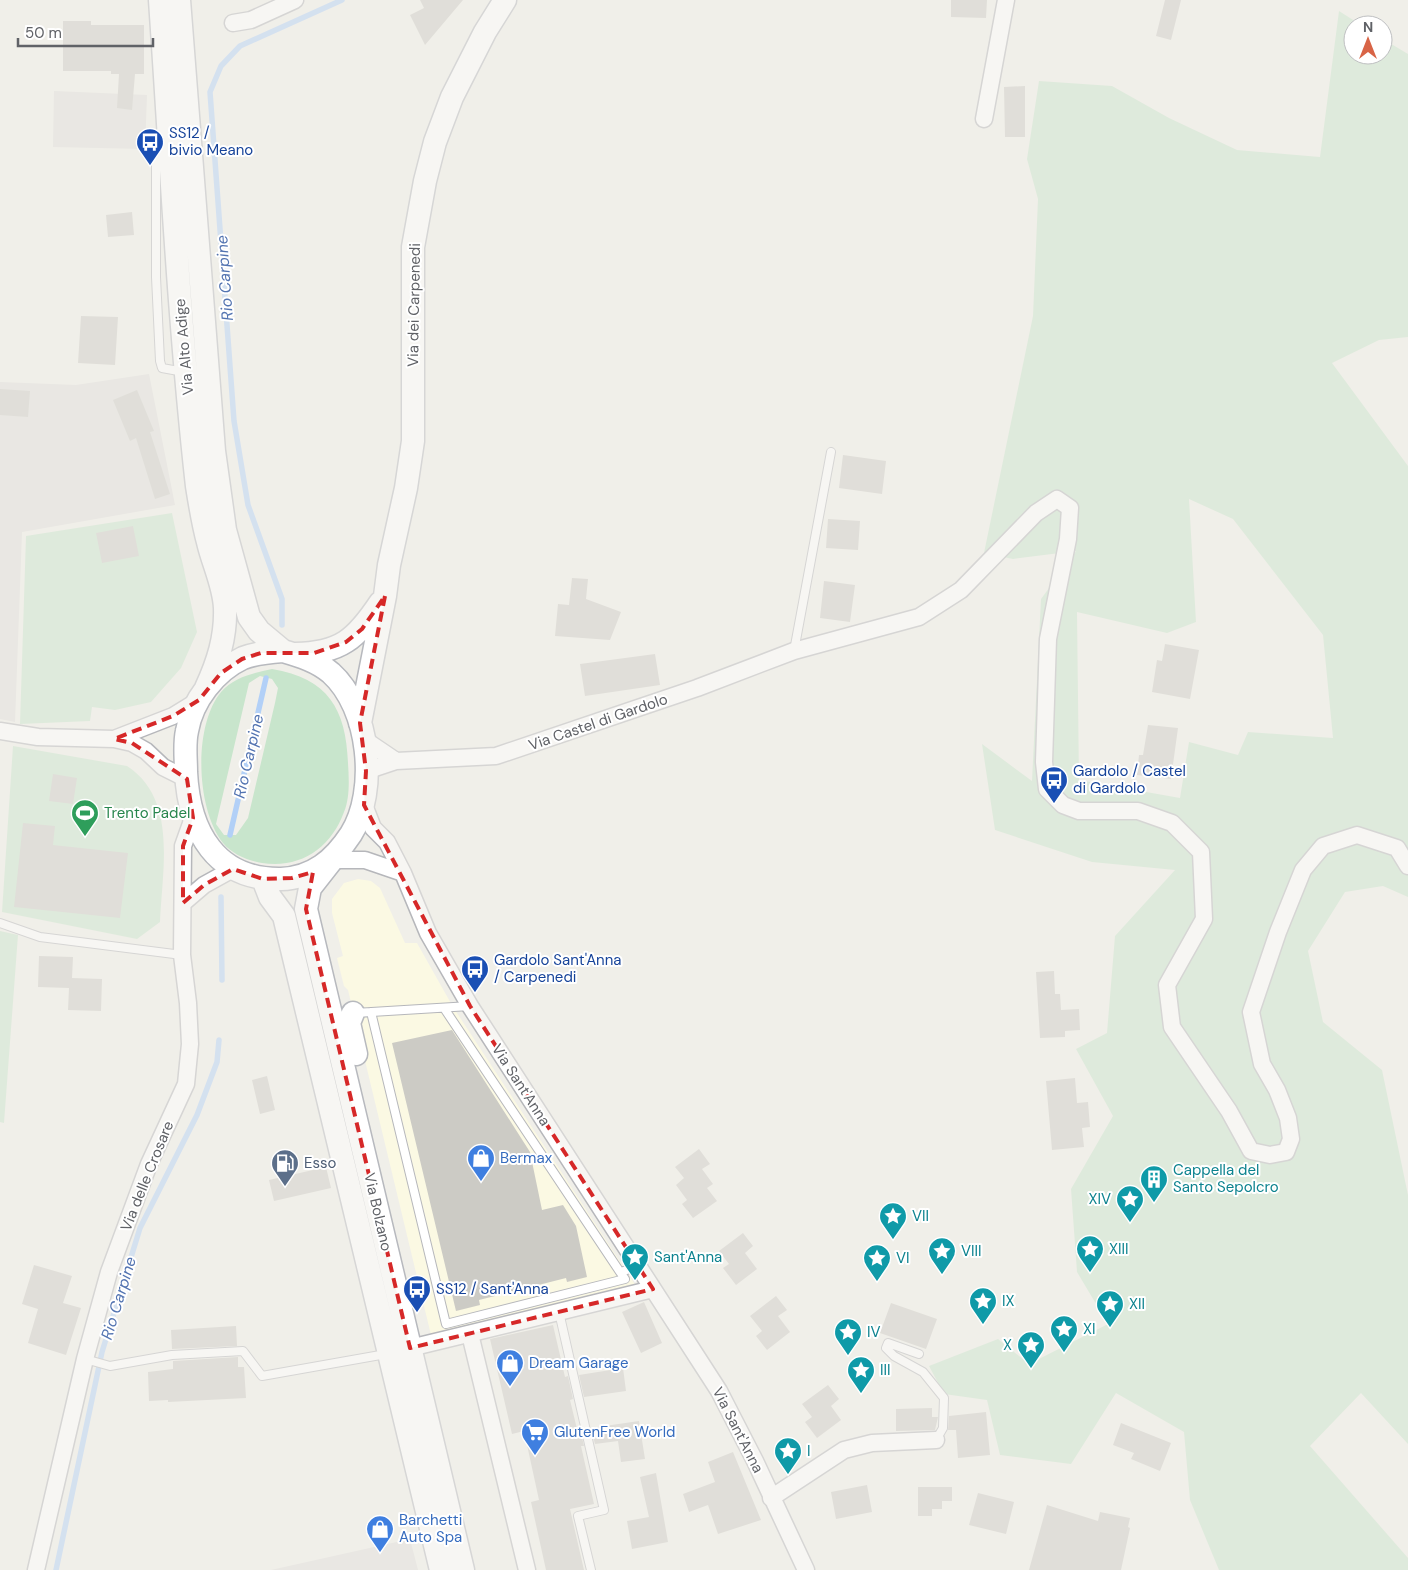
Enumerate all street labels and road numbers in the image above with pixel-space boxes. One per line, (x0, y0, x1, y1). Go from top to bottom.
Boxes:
street label: Via dei Carpenedi (403, 243, 425, 367)
street label: Via Alto Adige (170, 298, 198, 396)
street label: Via Castel di Gardolo (526, 689, 670, 755)
street label: Via Sant'Anna (487, 1040, 555, 1130)
street label: Via delle Crosare (116, 1118, 178, 1234)
street label: Via Bolzano (359, 1171, 397, 1253)
street label: Via Sant'Anna (708, 1384, 768, 1476)

